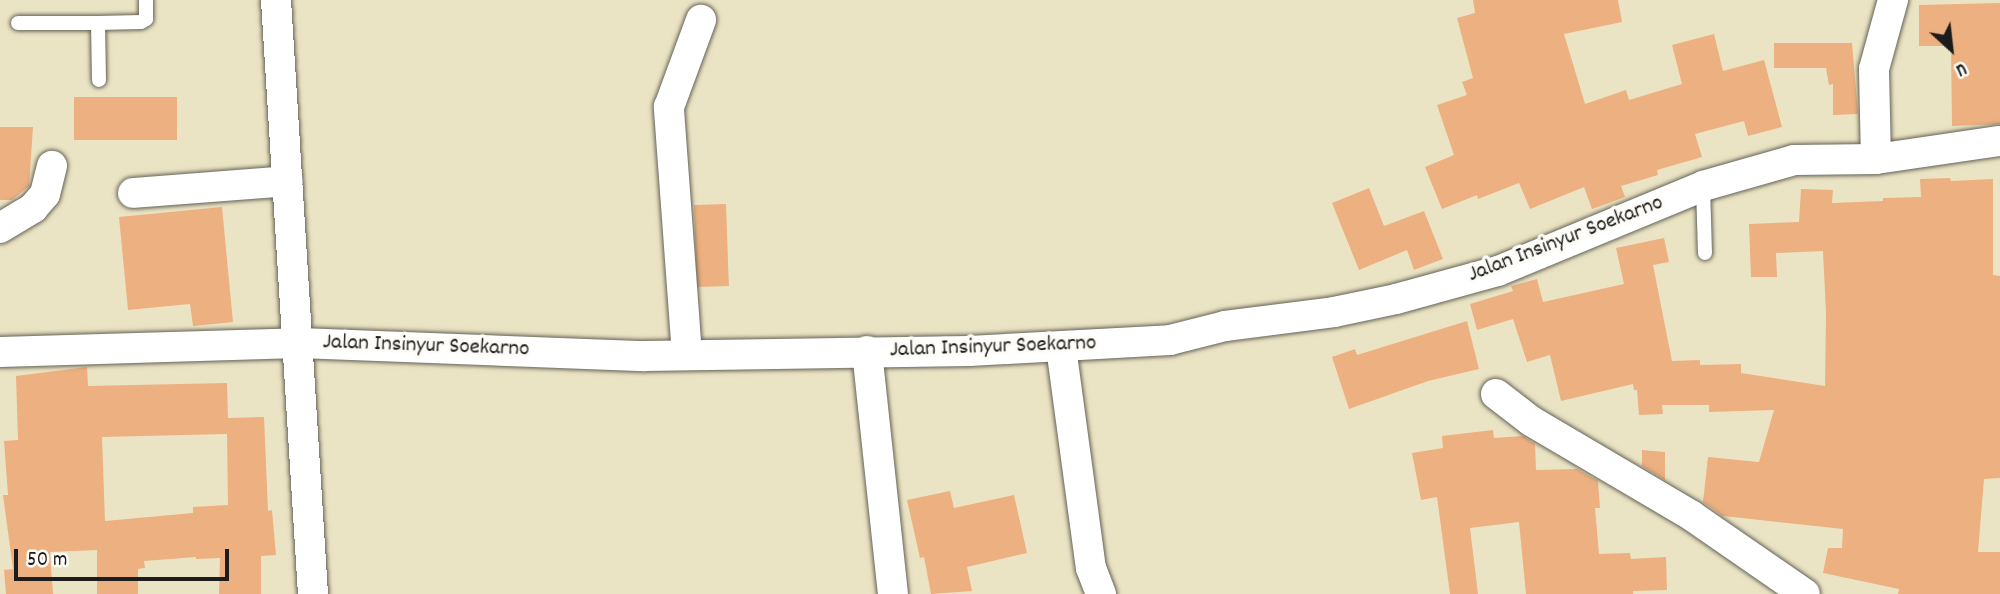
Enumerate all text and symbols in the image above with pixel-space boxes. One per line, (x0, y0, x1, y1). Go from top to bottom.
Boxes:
north arrow (1916, 14, 1986, 84)
text: U (1951, 54, 1971, 82)
street label: Jalan Insinyur Soekarno (1465, 190, 1667, 290)
street label: Jalan Insinyur Soekarno (322, 330, 530, 364)
street label: Jalan Insinyur Soekarno (889, 331, 1097, 365)
scale bar (18, 534, 233, 578)
text: 50 m (27, 546, 67, 576)

